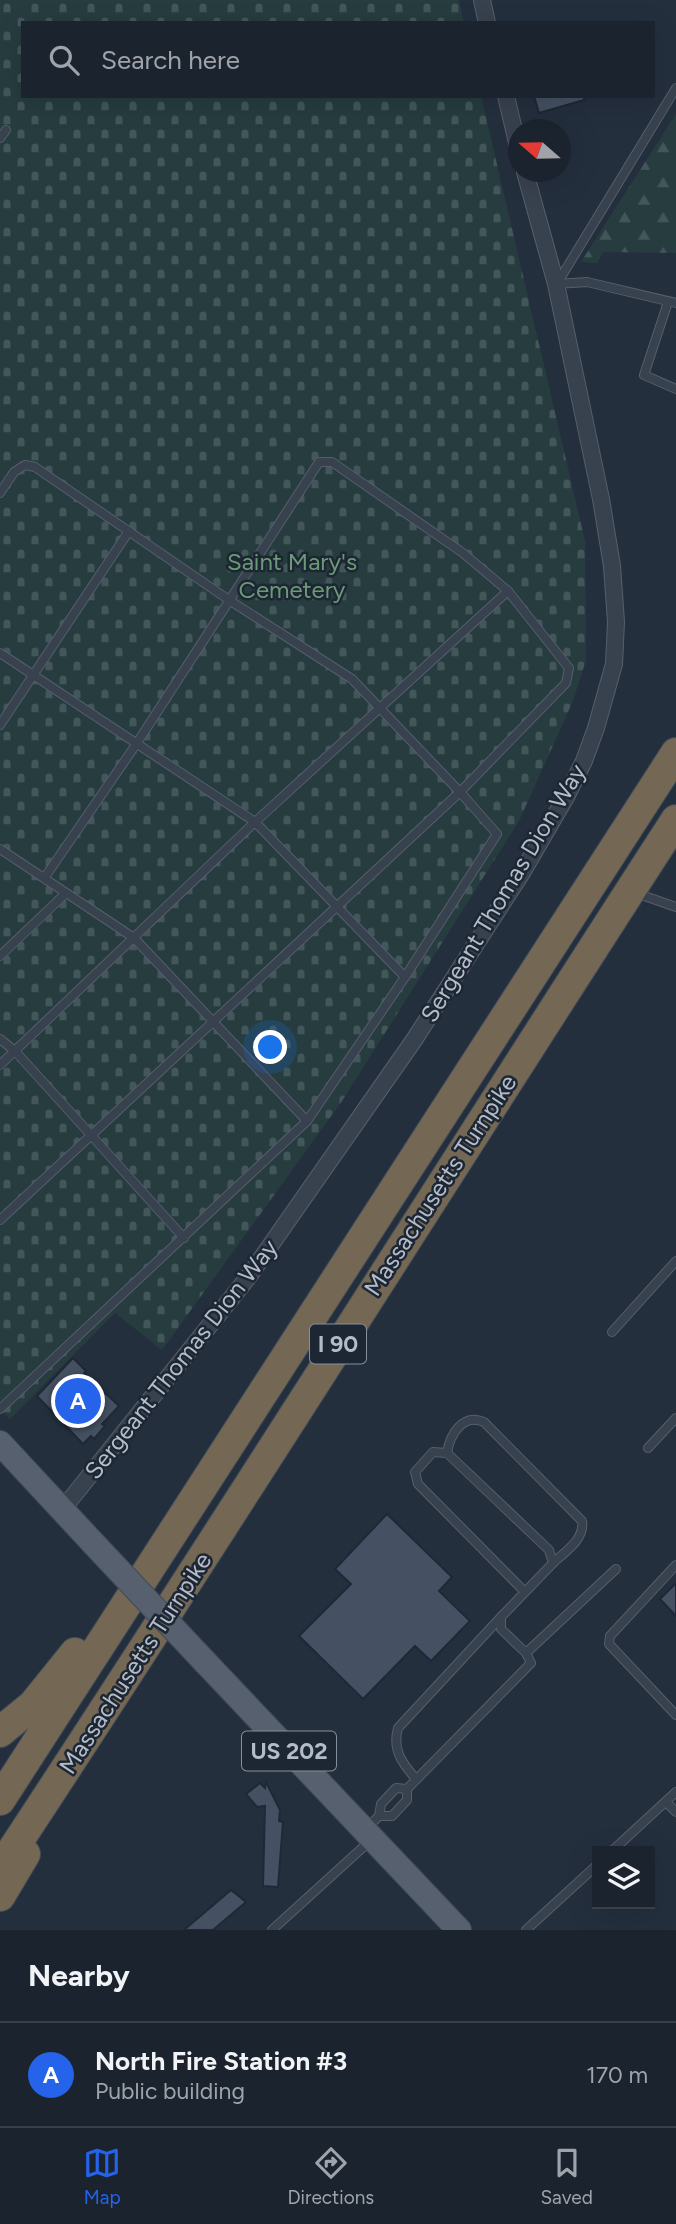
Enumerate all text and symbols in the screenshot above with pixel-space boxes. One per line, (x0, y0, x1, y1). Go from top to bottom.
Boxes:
search box (21, 21, 655, 98)
icon: search (45, 41, 83, 79)
text: Search here (101, 44, 240, 76)
north arrow (508, 119, 571, 182)
park label: Saint Mary's Cemetery (227, 547, 357, 604)
street label: Sergeant Thomas Dion Way (414, 758, 592, 1027)
your location (253, 1030, 287, 1064)
street label: Massachusetts Turnpike (358, 1069, 522, 1301)
street label: Sergeant Thomas Dion Way (78, 1233, 284, 1485)
road number: I 90 (310, 1324, 366, 1364)
pin: A (55, 1375, 101, 1427)
street label: Massachusetts Turnpike (53, 1547, 217, 1779)
road number: US 202 (242, 1732, 336, 1770)
map controls (592, 1846, 655, 1909)
button: layers (592, 1846, 655, 1909)
text: Nearby (28, 1957, 130, 1994)
text: North Fire Station #3 (95, 2045, 347, 2077)
text: A (43, 2061, 59, 2089)
text: 170 m (586, 2061, 648, 2089)
text: Public building (95, 2077, 245, 2105)
tab: Map (83, 2144, 121, 2209)
tab: Directions (287, 2144, 374, 2209)
tab: Saved (540, 2144, 593, 2209)

